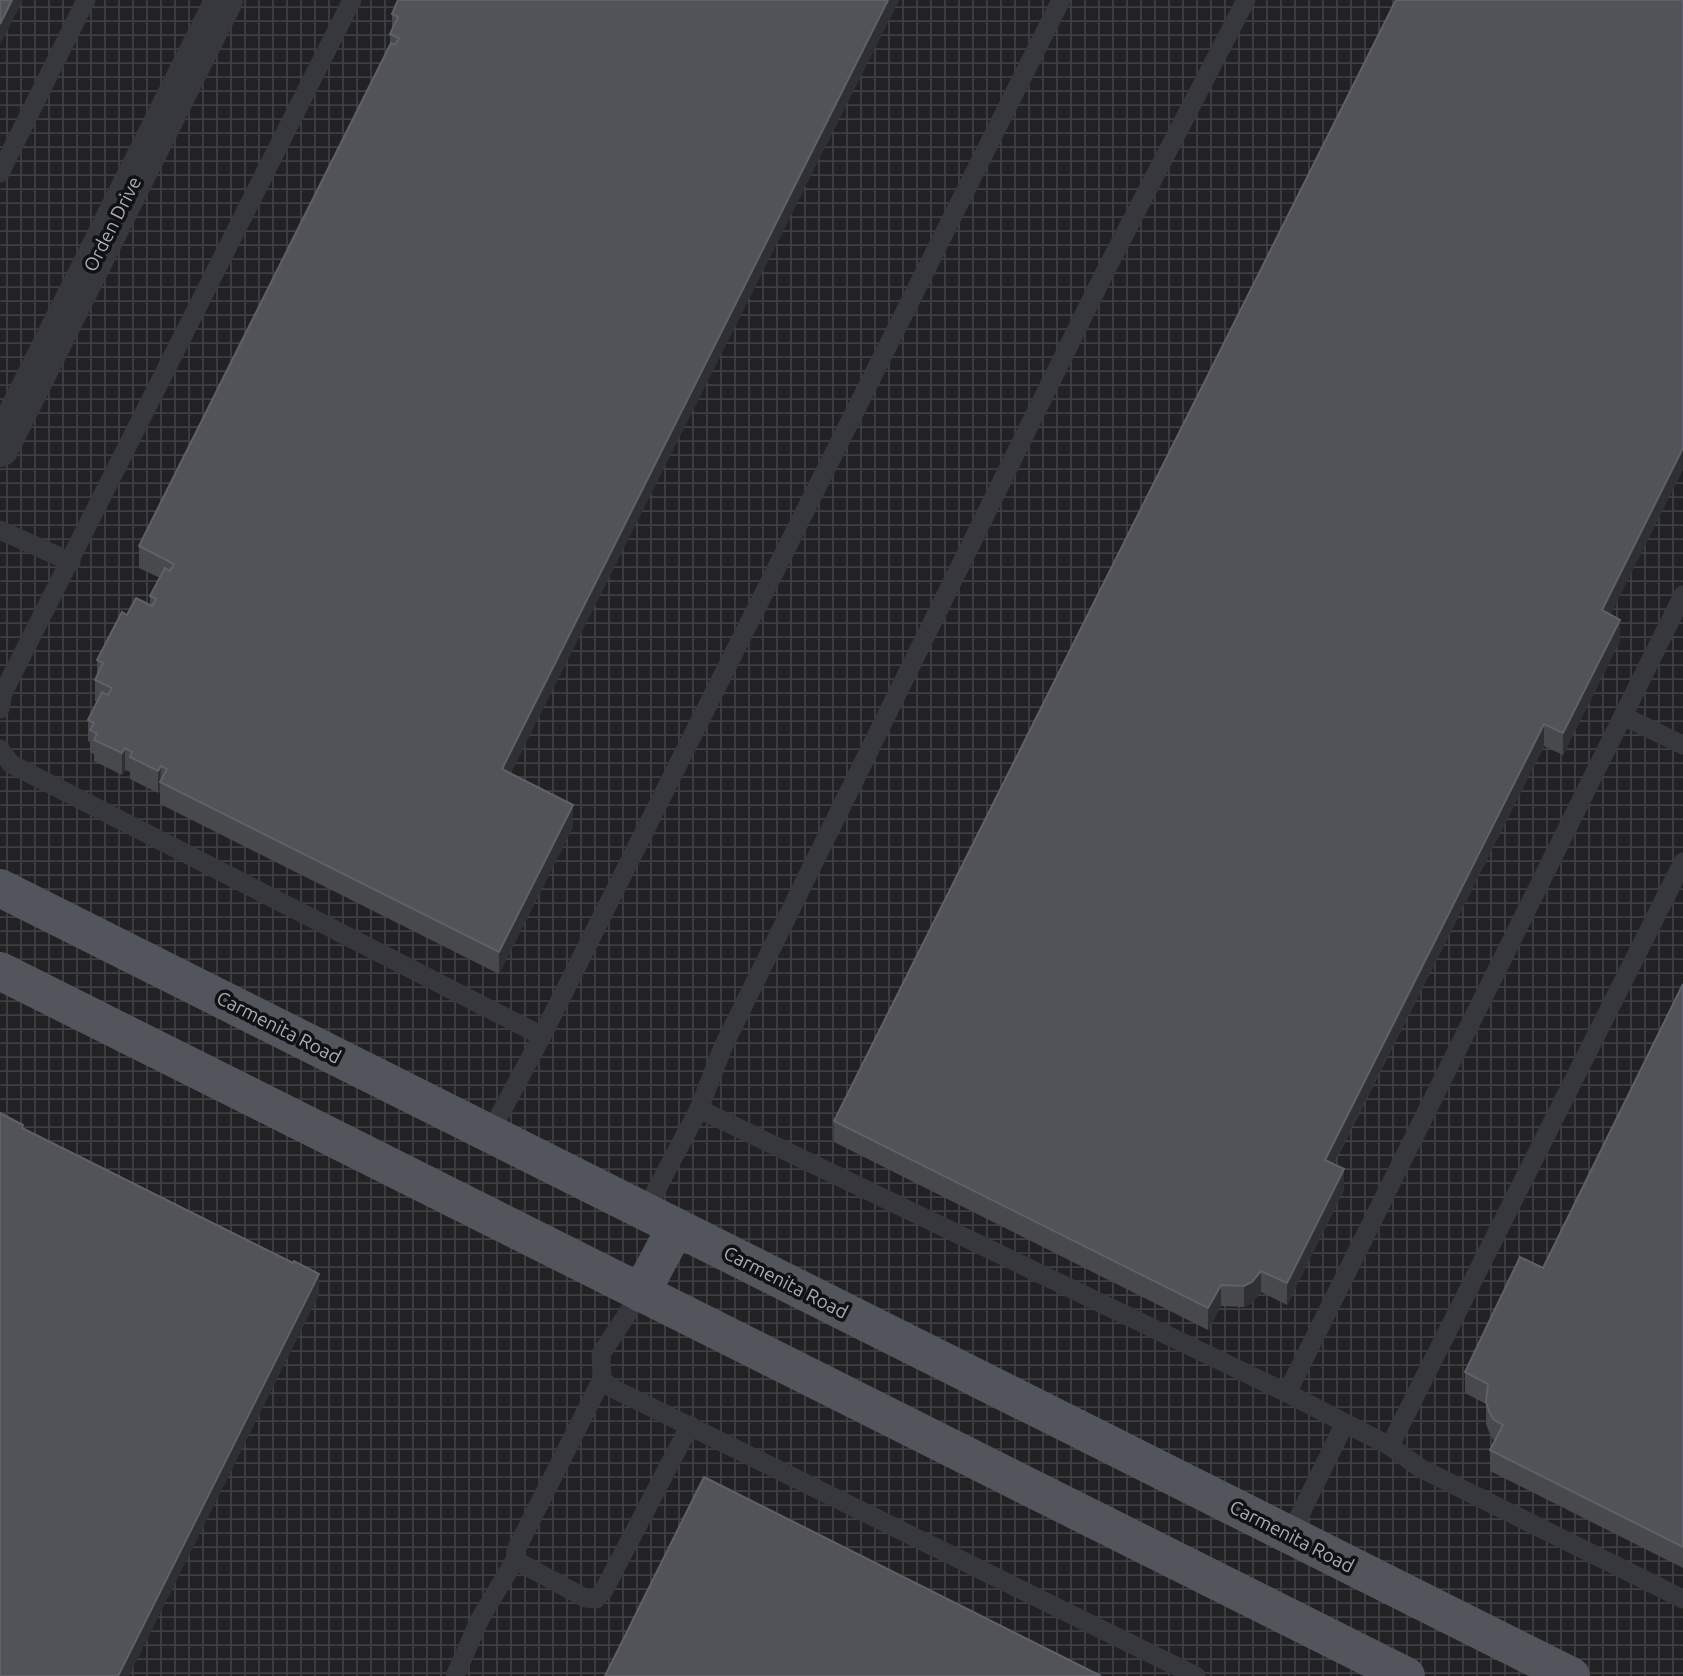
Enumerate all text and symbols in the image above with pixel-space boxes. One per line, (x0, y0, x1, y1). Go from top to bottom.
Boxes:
street label: Orden Drive (79, 173, 145, 275)
street label: Carmenita Road (213, 986, 345, 1068)
street label: Carmenita Road (720, 1241, 852, 1323)
street label: Carmenita Road (1226, 1495, 1358, 1577)

